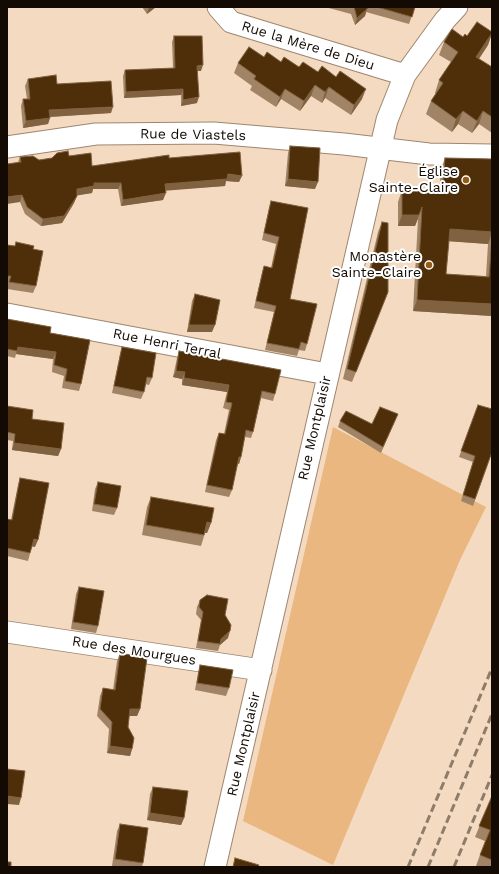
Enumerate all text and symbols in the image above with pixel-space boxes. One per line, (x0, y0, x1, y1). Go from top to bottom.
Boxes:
street label: Rue la Mère de Dieu (240, 18, 376, 74)
street label: Rue de Viastels (140, 126, 246, 144)
place label: Église Sainte-Claire (369, 164, 458, 196)
marker: Église Sainte-Claire (461, 175, 471, 185)
place label: Monastère Sainte-Claire (332, 249, 421, 282)
marker: Monastère Sainte-Claire (424, 260, 434, 270)
street label: Rue Henri Terral (111, 325, 223, 363)
street label: Rue Montplaisir (295, 374, 335, 482)
street label: Rue des Mourgues (71, 633, 197, 669)
street label: Rue Montplaisir (224, 690, 264, 798)

